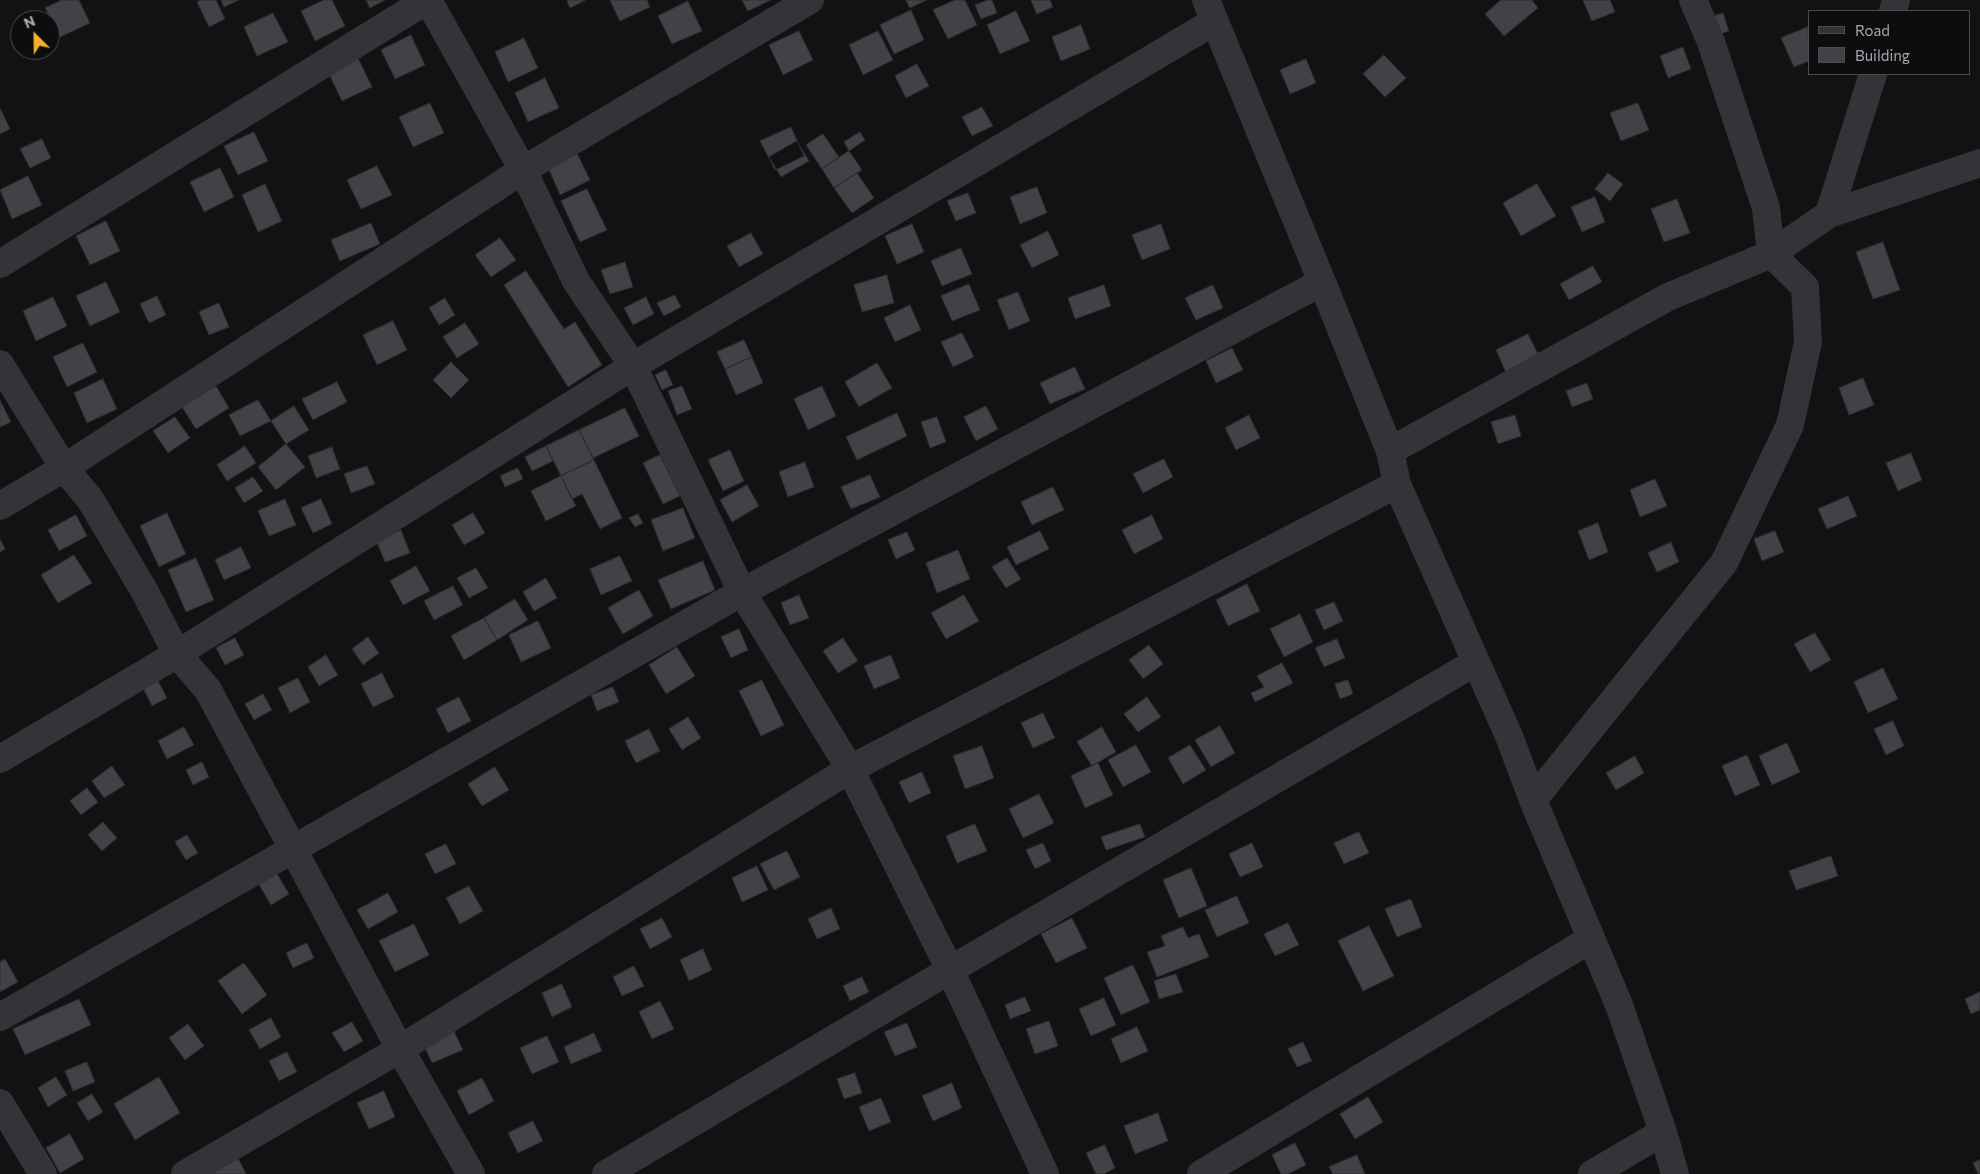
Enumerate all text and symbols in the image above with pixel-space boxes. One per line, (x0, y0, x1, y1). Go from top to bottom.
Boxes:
north arrow (10, 10, 60, 60)
legend (1808, 10, 1970, 75)
text: N (21, 12, 37, 32)
text: Road (1855, 21, 1890, 39)
text: Building (1855, 46, 1910, 64)

